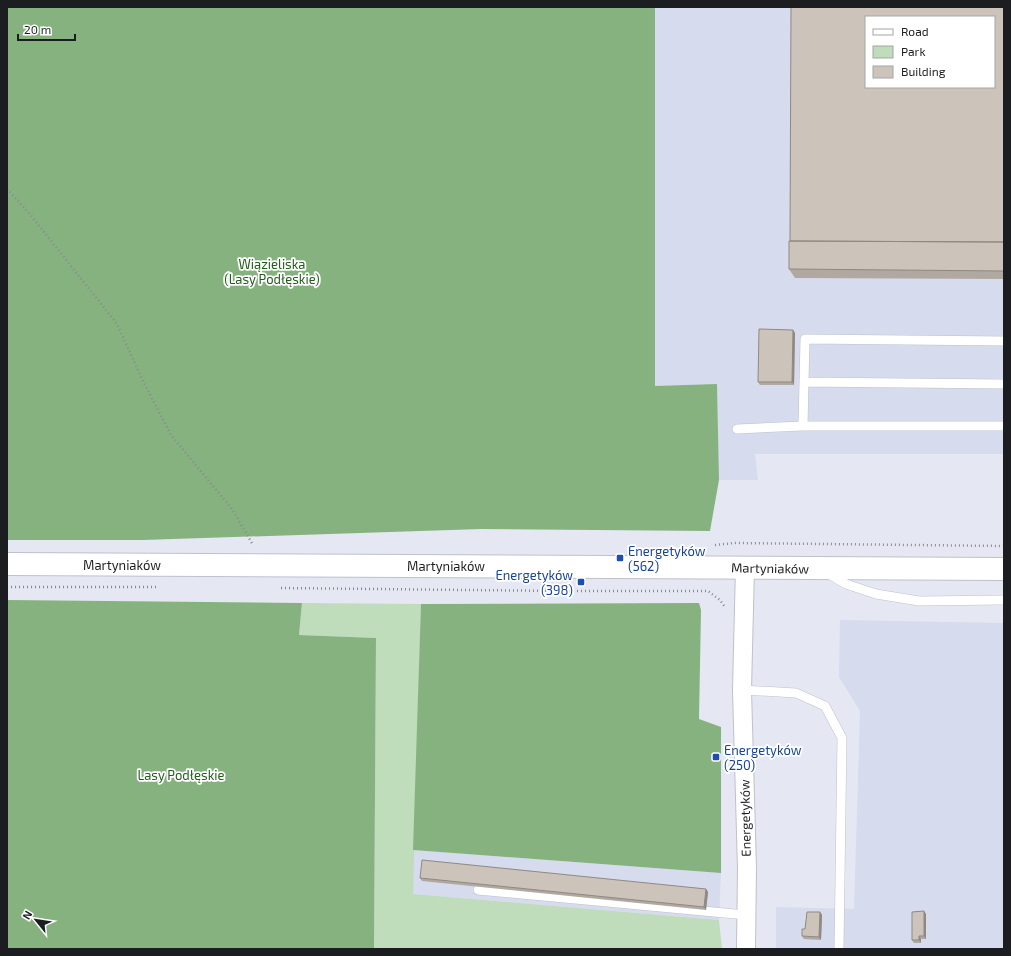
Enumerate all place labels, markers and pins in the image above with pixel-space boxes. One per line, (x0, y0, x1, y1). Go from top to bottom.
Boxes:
place label: Energetyków (562) (628, 543, 706, 574)
marker: Energetyków (562) (615, 553, 625, 563)
place label: Energetyków (398) (496, 567, 573, 598)
marker: Energetyków (398) (576, 577, 586, 587)
place label: Energetyków (250) (724, 742, 802, 773)
marker: Energetyków (250) (711, 752, 721, 762)

